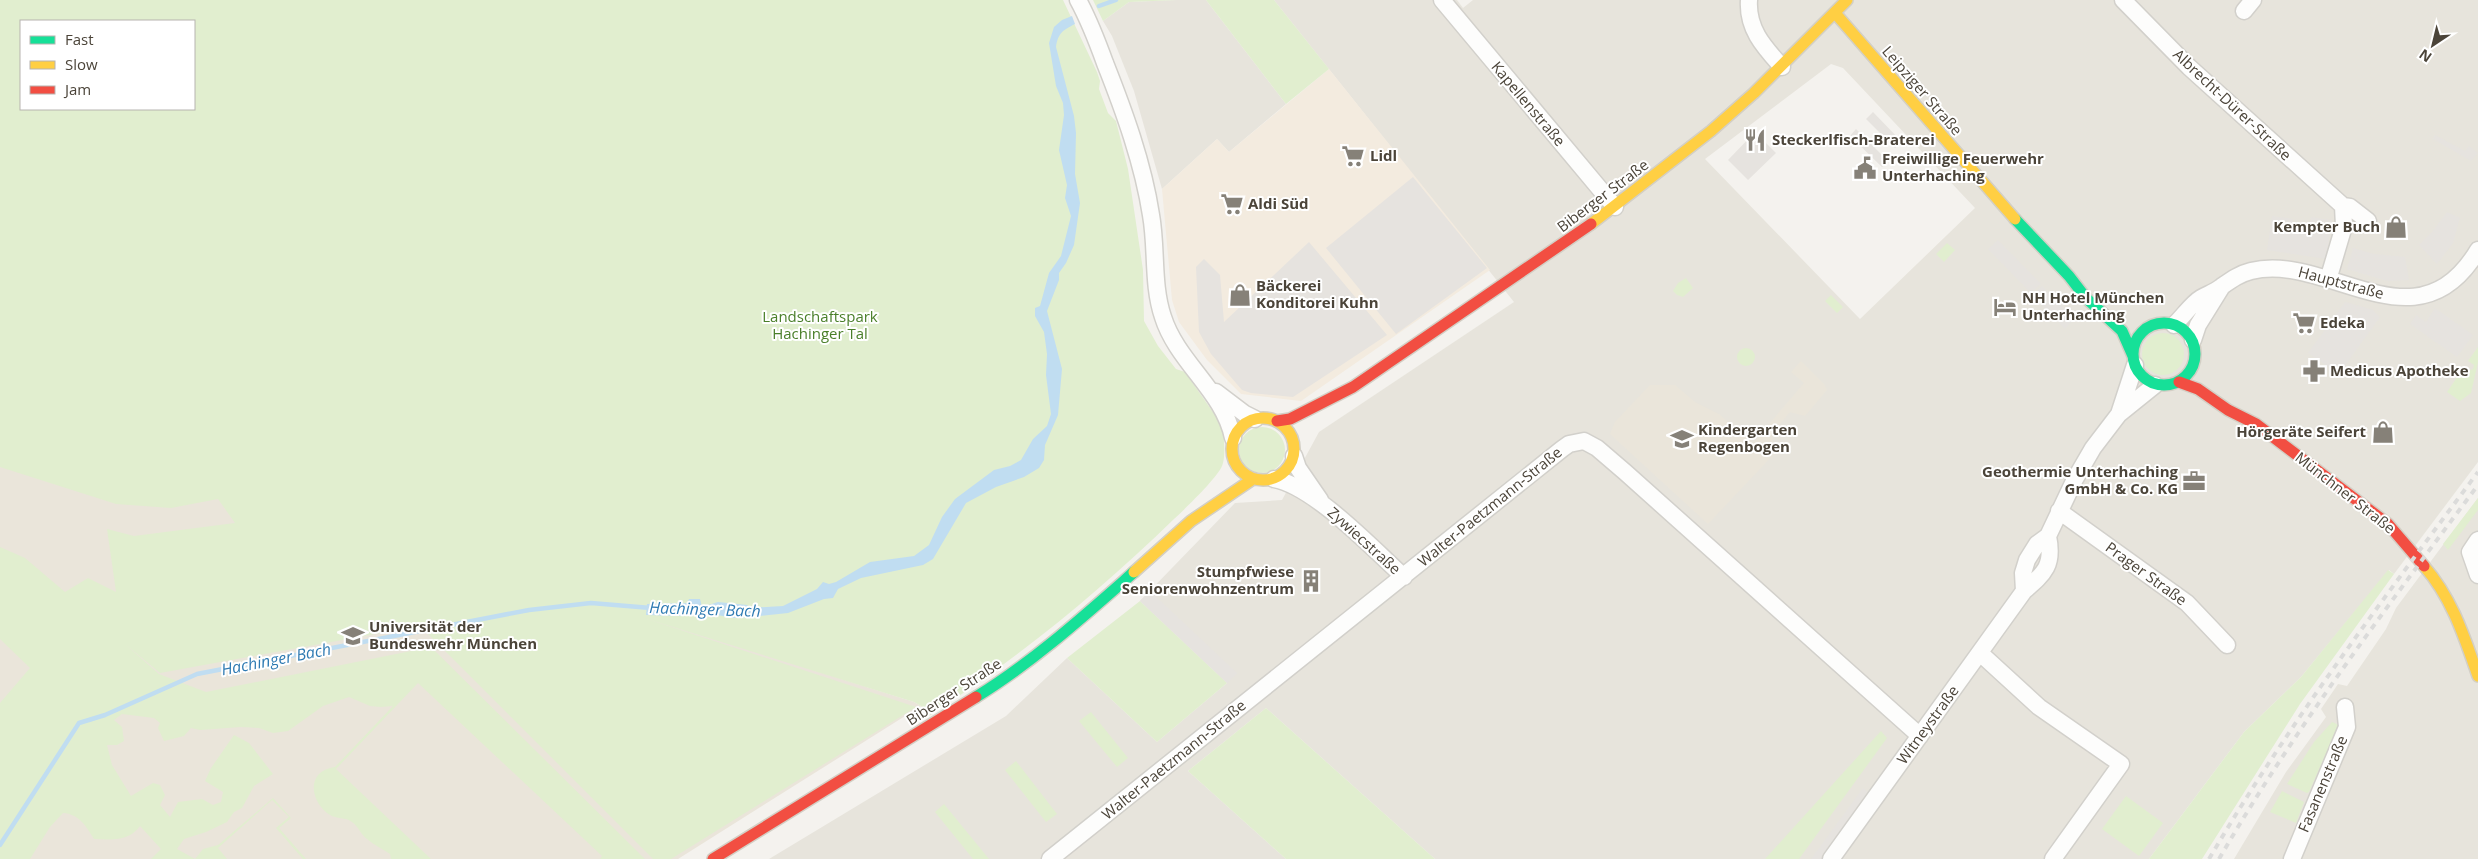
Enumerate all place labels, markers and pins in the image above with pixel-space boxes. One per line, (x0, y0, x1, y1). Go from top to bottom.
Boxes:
restaurant icon: Steckerlfisch-Braterei (1742, 127, 1768, 153)
place label: Steckerlfisch-Braterei (1772, 129, 1935, 149)
supermarket icon: Lidl (1340, 143, 1366, 169)
place label: Lidl (1370, 145, 1397, 165)
place label: Freiwillige Feuerwehr Unterhaching (1882, 148, 2044, 185)
public building icon: Freiwillige Feuerwehr Unterhaching (1852, 155, 1878, 181)
supermarket icon: Aldi Süd (1219, 191, 1245, 217)
place label: Aldi Süd (1248, 193, 1309, 213)
shop icon: Kempter Buch (2383, 214, 2409, 240)
place label: Kempter Buch (2273, 216, 2380, 236)
place label: Bäckerei Konditorei Kuhn (1256, 275, 1379, 312)
shop icon: Bäckerei Konditorei Kuhn (1227, 282, 1253, 308)
place label: NH Hotel München Unterhaching (2022, 287, 2164, 324)
hotel icon: NH Hotel München Unterhaching (1992, 294, 2018, 320)
supermarket icon: Edeka (2291, 310, 2317, 336)
place label: Edeka (2320, 312, 2365, 332)
pharmacy icon: Medicus Apotheke (2301, 358, 2327, 384)
place label: Medicus Apotheke (2330, 360, 2469, 380)
place label: Kindergarten Regenbogen (1698, 419, 1797, 456)
shop icon: Hörgeräte Seifert (2370, 419, 2396, 445)
place label: Hörgeräte Seifert (2236, 421, 2366, 441)
school or university icon: Kindergarten Regenbogen (1669, 426, 1695, 452)
place label: Geothermie Unterhaching GmbH & Co. KG (1982, 461, 2179, 498)
office icon: Geothermie Unterhaching GmbH & Co. KG (2181, 468, 2207, 494)
place label: Stumpfwiese Seniorenwohnzentrum (1122, 561, 1294, 598)
building icon: Stumpfwiese Seniorenwohnzentrum (1298, 568, 1324, 594)
place label: Universität der Bundeswehr München (369, 616, 537, 653)
school or university icon: Universität der Bundeswehr München (340, 623, 366, 649)

